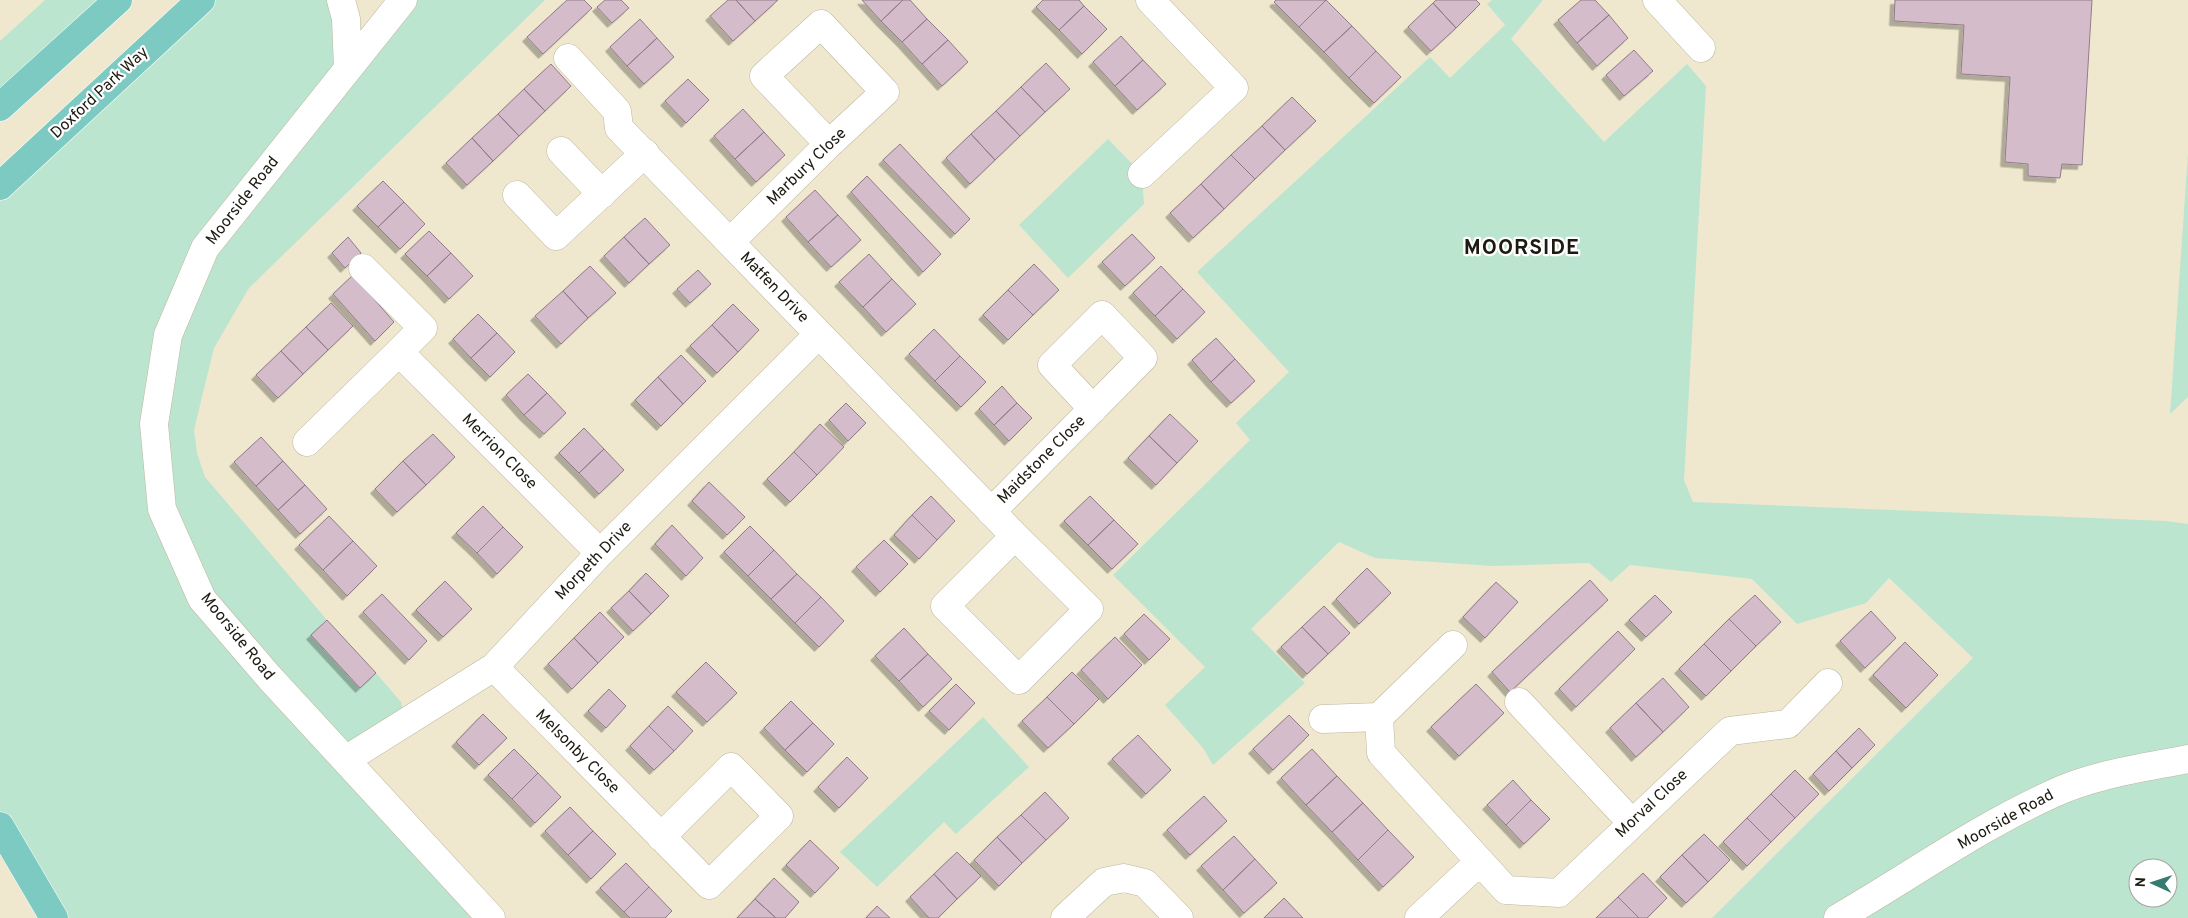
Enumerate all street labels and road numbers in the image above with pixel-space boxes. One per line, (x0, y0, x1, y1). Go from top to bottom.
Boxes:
street label: Doxford Park Way (47, 43, 153, 143)
street label: Marbury Close (763, 124, 851, 210)
street label: Moorside Road (202, 153, 284, 249)
street label: Matfen Drive (735, 248, 813, 328)
street label: Merrion Close (457, 410, 541, 494)
street label: Maidstone Close (994, 412, 1090, 508)
street label: Morpeth Drive (551, 517, 637, 605)
street label: Moorside Road (196, 589, 278, 685)
street label: Melsonby Close (531, 706, 623, 798)
street label: Morval Close (1612, 765, 1692, 843)
street label: Moorside Road (1954, 785, 2058, 855)

